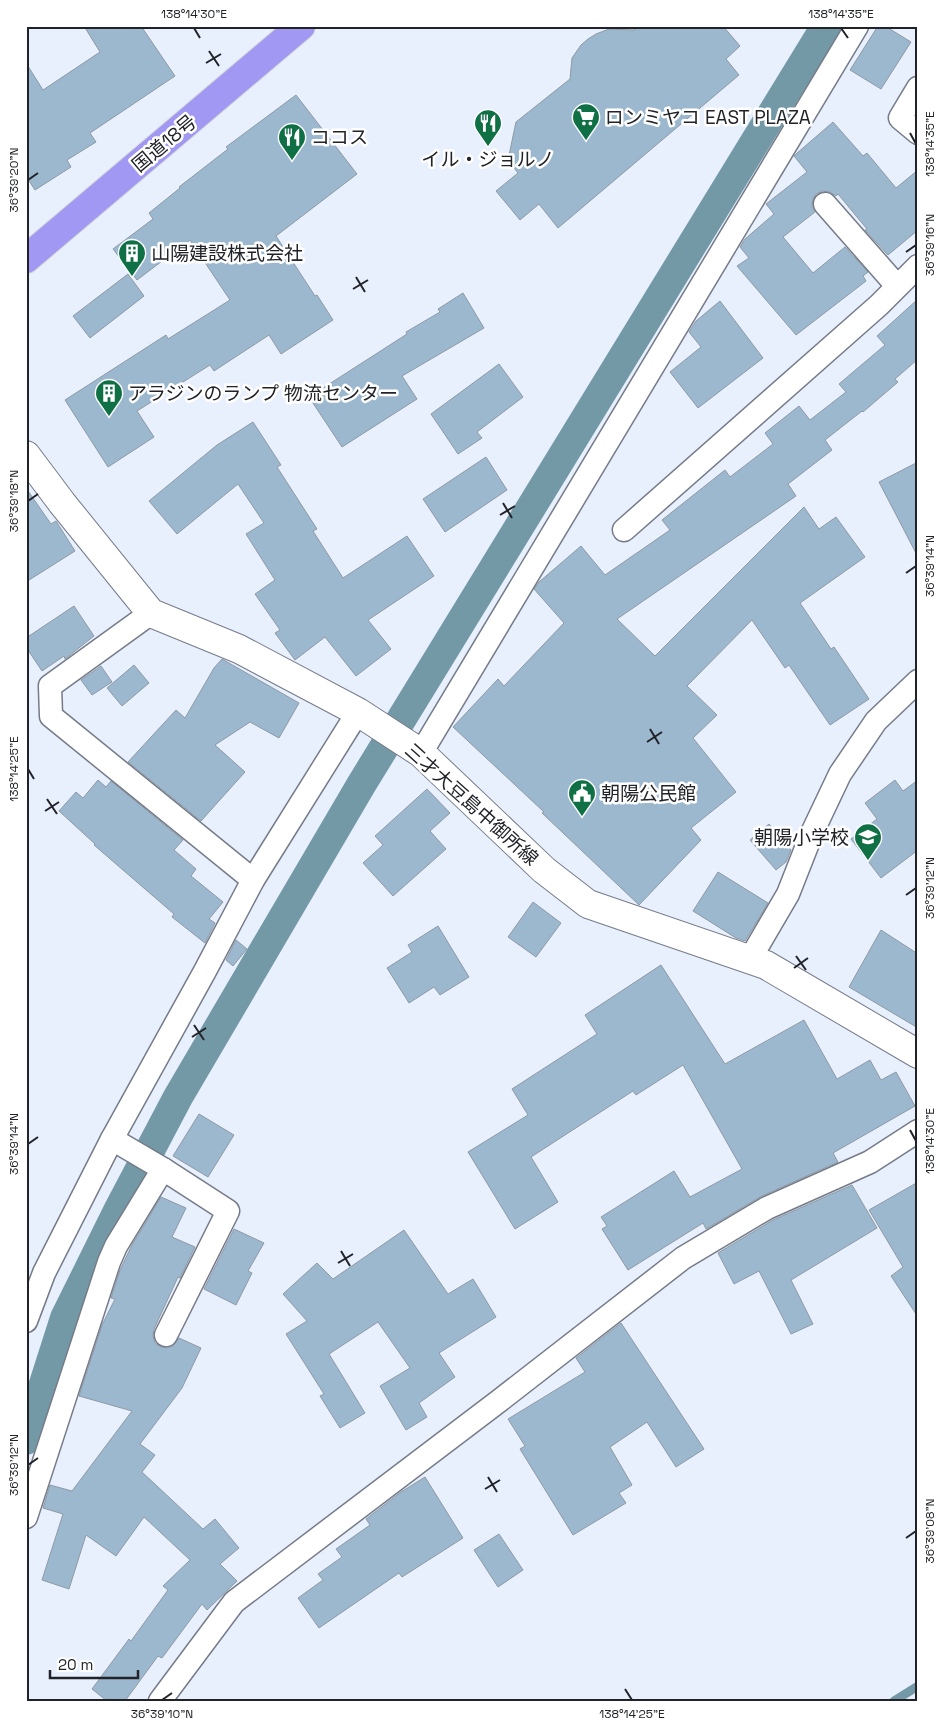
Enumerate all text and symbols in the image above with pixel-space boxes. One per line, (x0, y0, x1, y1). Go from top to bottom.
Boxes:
text: 138°14'30"E (161, 6, 227, 22)
text: 138°14'35"E (808, 6, 874, 22)
supermarket icon: ロンミヤコ EAST PLAZA (571, 102, 601, 141)
place label: ロンミヤコ EAST PLAZA (605, 105, 811, 130)
restaurant icon: イル・ジョルノ (473, 108, 503, 147)
street label: 国道18号 (127, 109, 202, 178)
text: 138°14'35"E (922, 111, 938, 177)
restaurant icon: ココス (277, 122, 307, 161)
place label: ココス (311, 125, 368, 150)
place label: イル・ジョルノ (421, 147, 555, 172)
text: 36°39'20"N (6, 148, 22, 212)
text: 36°39'16"N (922, 214, 938, 276)
building icon: 山陽建設株式会社 (117, 238, 147, 277)
place label: 山陽建設株式会社 (151, 241, 303, 266)
building icon: アラジンのランプ 物流センター (94, 378, 124, 417)
place label: アラジンのランプ 物流センター (128, 381, 398, 406)
text: 36°39'18"N (6, 470, 22, 532)
text: 36°39'14"N (922, 535, 938, 597)
text: 138°14'25"E (6, 736, 22, 802)
street label: 三才大豆島中御所線 (400, 738, 544, 871)
public building icon: 朝陽公民館 (567, 778, 597, 817)
place label: 朝陽公民館 (601, 781, 696, 806)
school or university icon: 朝陽小学校 (853, 822, 883, 861)
place label: 朝陽小学校 (754, 825, 849, 850)
text: 36°39'12"N (922, 857, 938, 919)
text: 138°14'30"E (922, 1108, 938, 1174)
text: 36°39'14"N (6, 1113, 22, 1175)
text: 36°39'12"N (6, 1434, 22, 1496)
text: 36°39'08"N (922, 1498, 938, 1564)
scale bar (50, 1647, 138, 1679)
text: 20 m (58, 1655, 93, 1674)
text: 36°39'10"N (131, 1706, 193, 1722)
text: 138°14'25"E (599, 1706, 665, 1722)

